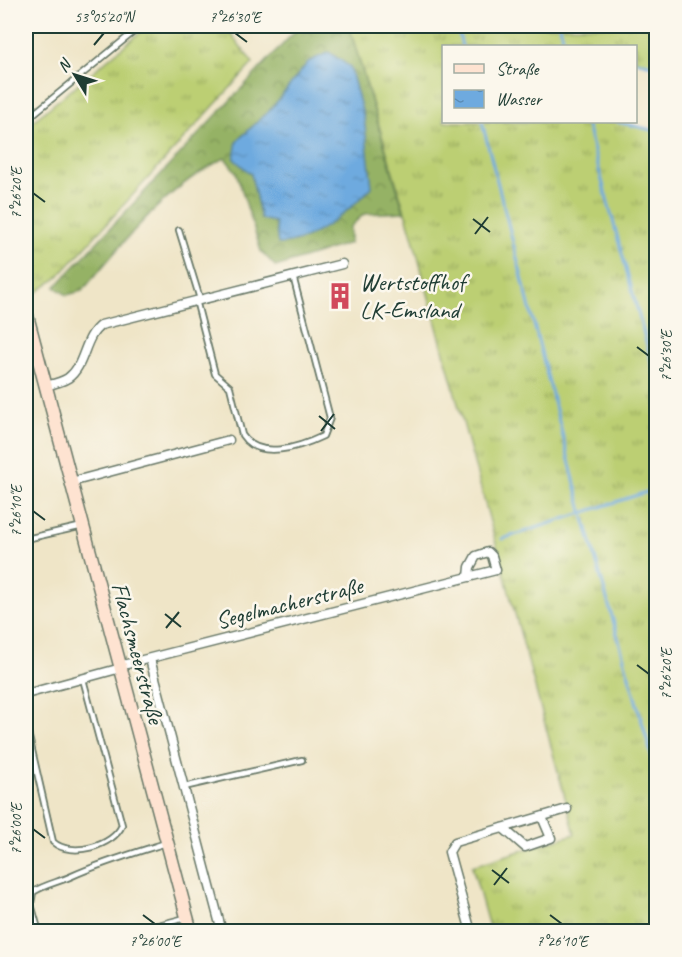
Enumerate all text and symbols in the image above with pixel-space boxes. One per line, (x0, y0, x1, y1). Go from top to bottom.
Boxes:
text: 53°05'20"N (74, 8, 137, 27)
text: 7°26'30"E (209, 8, 263, 27)
north arrow (45, 45, 105, 105)
legend (442, 45, 637, 123)
text: N (53, 54, 77, 76)
text: Straße (496, 58, 540, 80)
text: Wasser (496, 88, 543, 110)
text: 7°26'20"E (7, 165, 26, 219)
place label: Wertstoffhof LK-Emsland (360, 267, 471, 325)
building icon: Wertstoffhof LK-Emsland (325, 281, 355, 311)
text: 7°26'30"E (657, 328, 676, 382)
text: 7°26'10"E (7, 483, 26, 537)
street label: Segelmacherstraße (212, 570, 368, 636)
street label: Flachsmeerstraße (105, 579, 172, 729)
text: 7°26'20"E (657, 646, 676, 700)
text: 7°26'00"E (7, 801, 26, 855)
text: 7°26'00"E (129, 932, 183, 951)
text: 7°26'10"E (536, 932, 590, 951)

